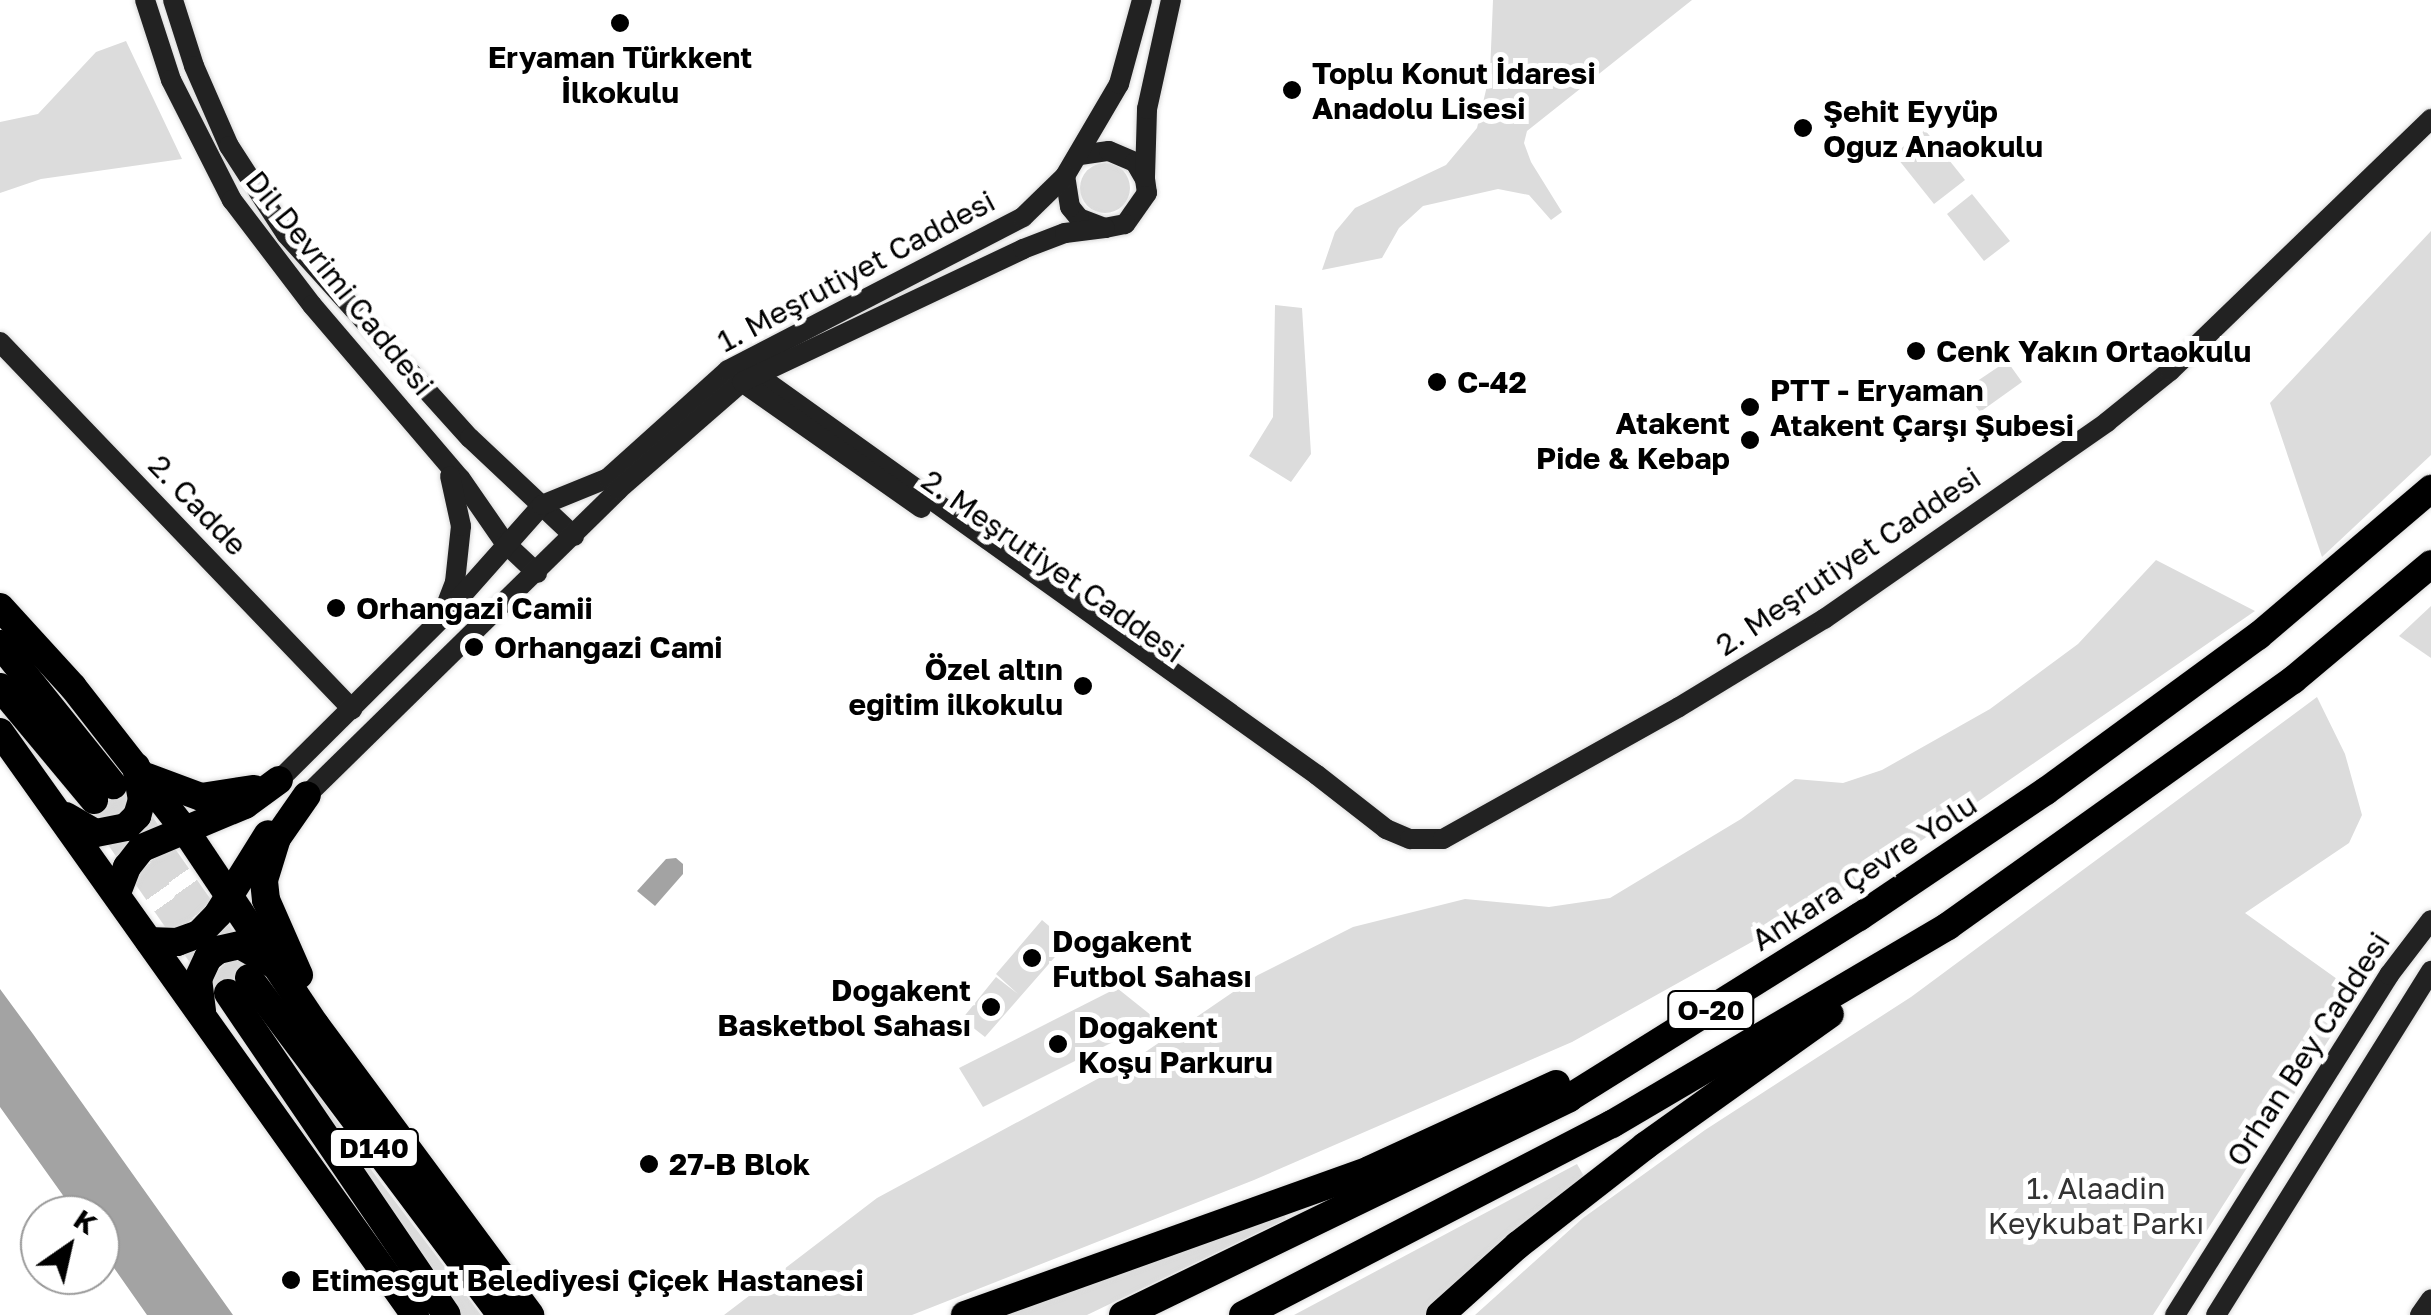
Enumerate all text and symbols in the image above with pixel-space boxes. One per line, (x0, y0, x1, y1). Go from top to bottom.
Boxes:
marker: Eryaman Türkkent İlkokulu (609, 12, 631, 34)
place label: Eryaman Türkkent İlkokulu (488, 39, 752, 110)
place label: Toplu Konut İdaresi Anadolu Lisesi (1312, 55, 1596, 126)
marker: Toplu Konut İdaresi Anadolu Lisesi (1281, 79, 1303, 101)
place label: Şehit Eyyüp Oğuz Anaokulu (1823, 93, 2043, 164)
marker: Şehit Eyyüp Oğuz Anaokulu (1792, 117, 1814, 139)
street label: Dil Devrimi Caddesi (238, 164, 442, 402)
street label: 1. Meşrutiyet Caddesi (711, 183, 1001, 359)
place label: Cenk Yakın Ortaokulu (1936, 333, 2251, 369)
marker: Cenk Yakın Ortaokulu (1905, 340, 1927, 362)
place label: C-42 (1457, 364, 1527, 400)
marker: C-42 (1426, 371, 1448, 393)
place label: PTT - Eryaman Atakent Çarşı Şubesi (1770, 372, 2074, 442)
marker: PTT - Eryaman Atakent Çarşı Şubesi (1739, 396, 1761, 418)
place label: Atakent Pide & Kebap (1536, 405, 1730, 476)
marker: Atakent Pide & Kebap (1739, 429, 1761, 451)
street label: 2. Cadde (141, 447, 255, 563)
street label: 2. Meşrutiyet Caddesi (1709, 459, 1987, 663)
street label: 2. Meşrutiyet Caddesi (915, 462, 1191, 670)
place label: Orhangazi Camii (356, 590, 593, 626)
marker: Orhangazi Camii (325, 597, 347, 619)
place label: Orhangazi Cami (494, 629, 723, 665)
marker: Orhangazi Cami (463, 636, 485, 658)
place label: Özel altın eğitim ilkokulu (848, 651, 1063, 722)
marker: Özel altın eğitim ilkokulu (1072, 675, 1094, 697)
street label: Ankara Çevre Yolu (1745, 786, 1983, 958)
place label: Doğakent Futbol Sahası (1052, 923, 1252, 994)
street label: Orhan Bey Caddesi (2219, 925, 2397, 1173)
marker: Doğakent Futbol Sahası (1021, 947, 1043, 969)
place label: Doğakent Basketbol Sahası (717, 972, 971, 1042)
road number: O-20 (1666, 987, 1756, 1033)
marker: Doğakent Basketbol Sahası (980, 996, 1002, 1018)
place label: Doğakent Koşu Parkuru (1078, 1009, 1273, 1080)
marker: Doğakent Koşu Parkuru (1047, 1033, 1069, 1055)
road number: D140 (326, 1125, 422, 1171)
place label: 27-B Blok (669, 1146, 810, 1182)
marker: 27-B Blok (638, 1153, 660, 1175)
park label: 1. Alaadin Keykubat Parkı (1988, 1170, 2204, 1240)
north arrow (20, 1195, 120, 1295)
text: K (68, 1202, 104, 1241)
place label: Etimesgut Belediyesi Çiçek Hastanesi (311, 1262, 864, 1298)
marker: Etimesgut Belediyesi Çiçek Hastanesi (280, 1269, 302, 1291)

